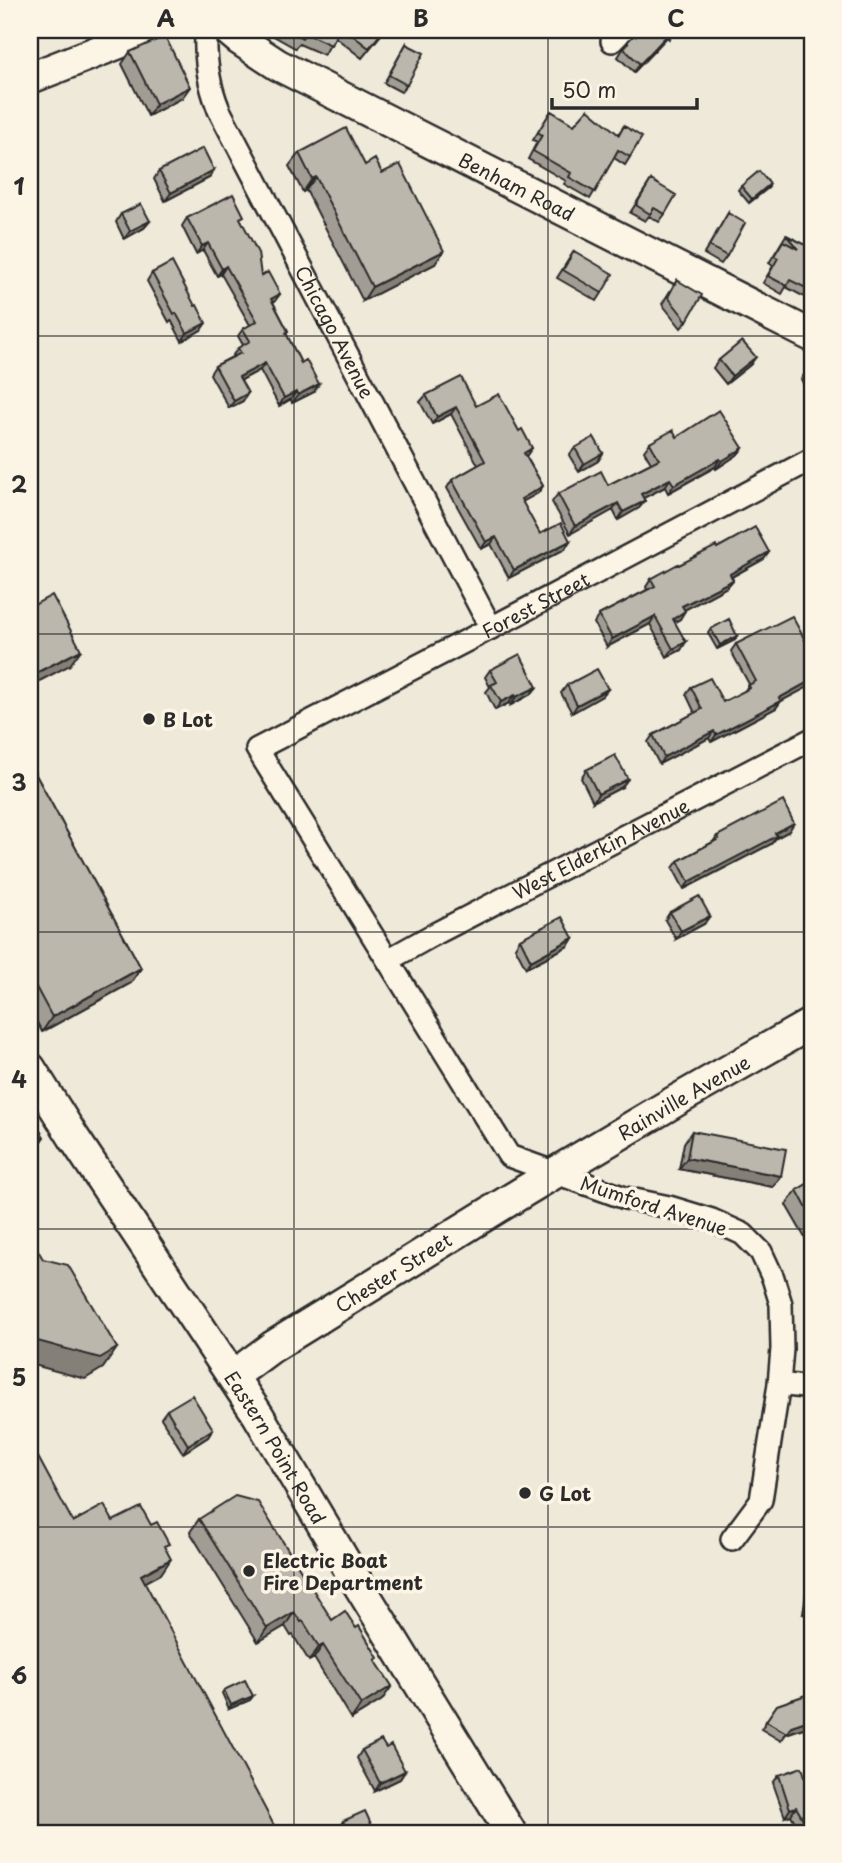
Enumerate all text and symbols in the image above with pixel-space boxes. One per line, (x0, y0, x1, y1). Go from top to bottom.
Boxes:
text: A (157, 0, 175, 35)
text: B (413, 0, 429, 35)
text: C (667, 0, 685, 35)
scale bar (552, 66, 697, 110)
text: 50 m (562, 73, 616, 105)
street label: Benham Road (454, 145, 580, 227)
text: 1 (14, 168, 25, 203)
street label: Chicago Avenue (289, 260, 382, 403)
text: 2 (11, 466, 27, 501)
street label: Forest Street (477, 565, 594, 645)
place label: B Lot (163, 705, 213, 733)
marker: B Lot (141, 711, 157, 727)
text: 3 (11, 764, 27, 799)
street label: West Elderkin Avenue (507, 791, 694, 906)
street label: Rainville Avenue (612, 1048, 755, 1147)
text: 4 (11, 1061, 27, 1096)
street label: Mumford Avenue (577, 1168, 731, 1242)
street label: Chester Street (329, 1225, 457, 1319)
text: 5 (12, 1359, 26, 1394)
street label: Eastern Point Road (218, 1365, 333, 1529)
place label: G Lot (539, 1479, 591, 1507)
marker: G Lot (517, 1485, 533, 1501)
place label: Electric Boat Fire Department (263, 1546, 423, 1596)
marker: Electric Boat Fire Department (241, 1563, 257, 1579)
text: 6 (11, 1657, 27, 1692)

